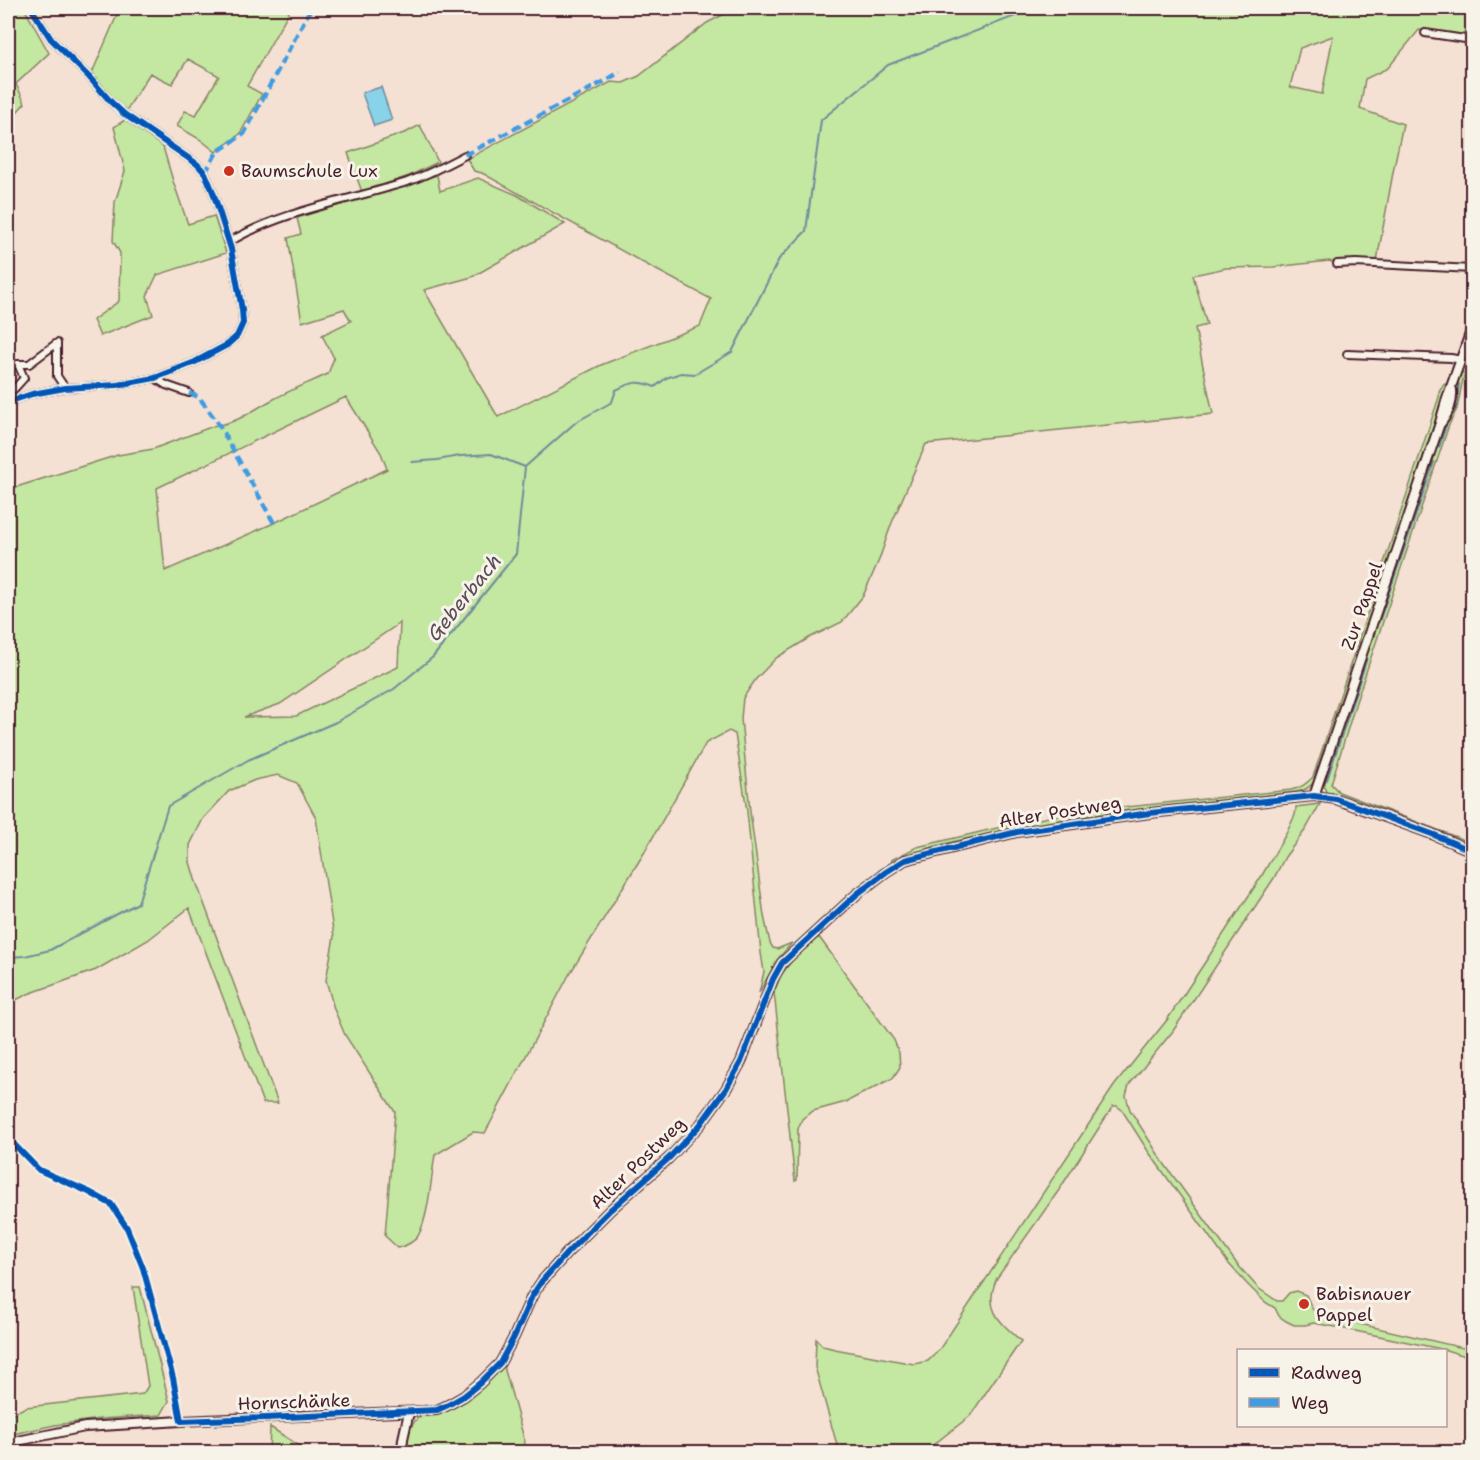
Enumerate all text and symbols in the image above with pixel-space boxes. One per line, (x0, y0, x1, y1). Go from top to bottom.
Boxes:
place label: Baumschule Lux (241, 159, 378, 183)
marker: Baumschule Lux (222, 164, 236, 178)
water label: Geberbach (421, 548, 507, 646)
street label: Zur Pappel (1336, 558, 1388, 653)
street label: Alter Postweg (997, 790, 1123, 834)
street label: Alter Postweg (585, 1112, 691, 1214)
place label: Babisnauer Pappel (1316, 1282, 1412, 1327)
marker: Babisnauer Pappel (1297, 1297, 1311, 1311)
legend (1237, 1349, 1447, 1427)
text: Radweg (1291, 1361, 1362, 1385)
street label: Hornschänke (237, 1388, 351, 1416)
text: Weg (1291, 1391, 1329, 1415)

